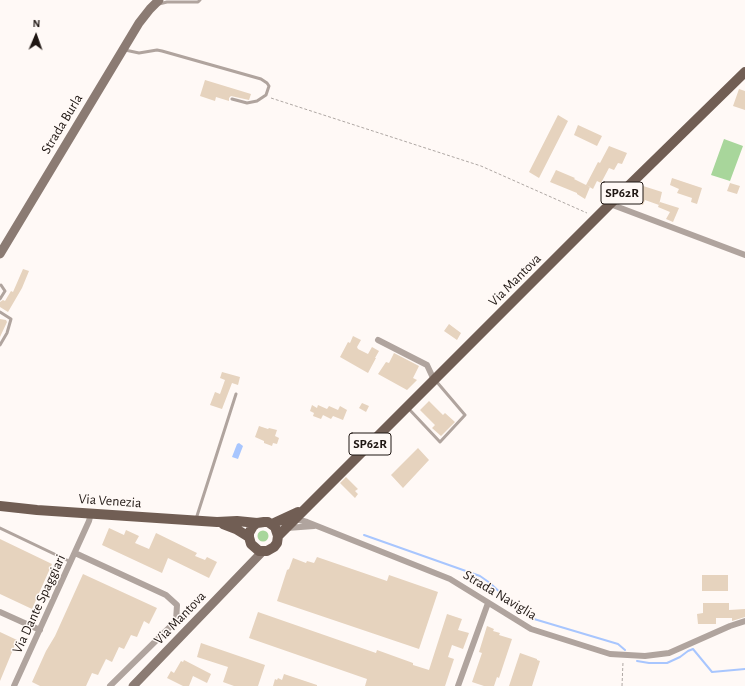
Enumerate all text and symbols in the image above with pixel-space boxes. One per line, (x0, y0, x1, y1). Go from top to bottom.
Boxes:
north arrow (16, 16, 56, 56)
text: N (32, 18, 40, 29)
street label: Strada Burla (38, 91, 86, 157)
road number: SP62R (601, 182, 643, 204)
street label: Via Mantova (485, 250, 545, 310)
road number: SP62R (349, 433, 391, 455)
street label: Via Venezia (78, 490, 142, 512)
street label: Via Dante Spaggiari (9, 552, 69, 656)
street label: Strada Naviglia (460, 566, 540, 624)
street label: Via Mantova (150, 588, 210, 648)

